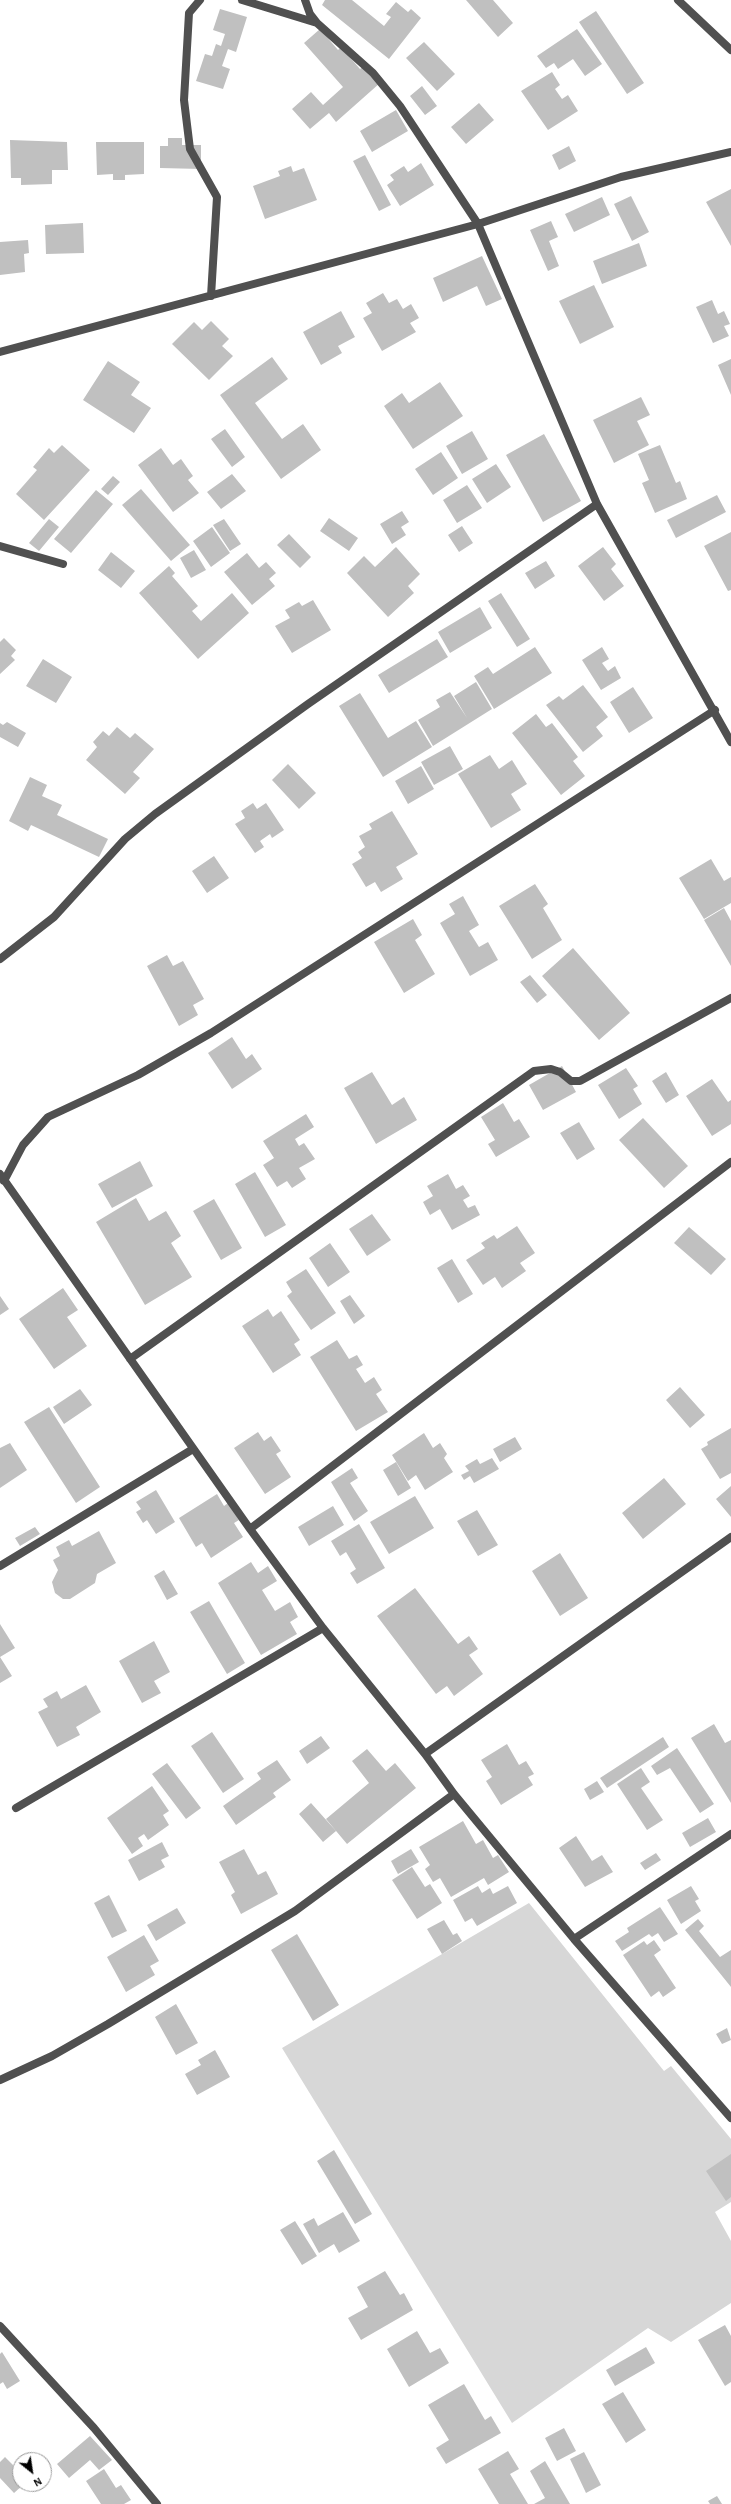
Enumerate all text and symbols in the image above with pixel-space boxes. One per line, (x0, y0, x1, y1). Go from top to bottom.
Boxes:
north arrow (12, 2452, 52, 2492)
text: N (32, 2475, 44, 2489)

